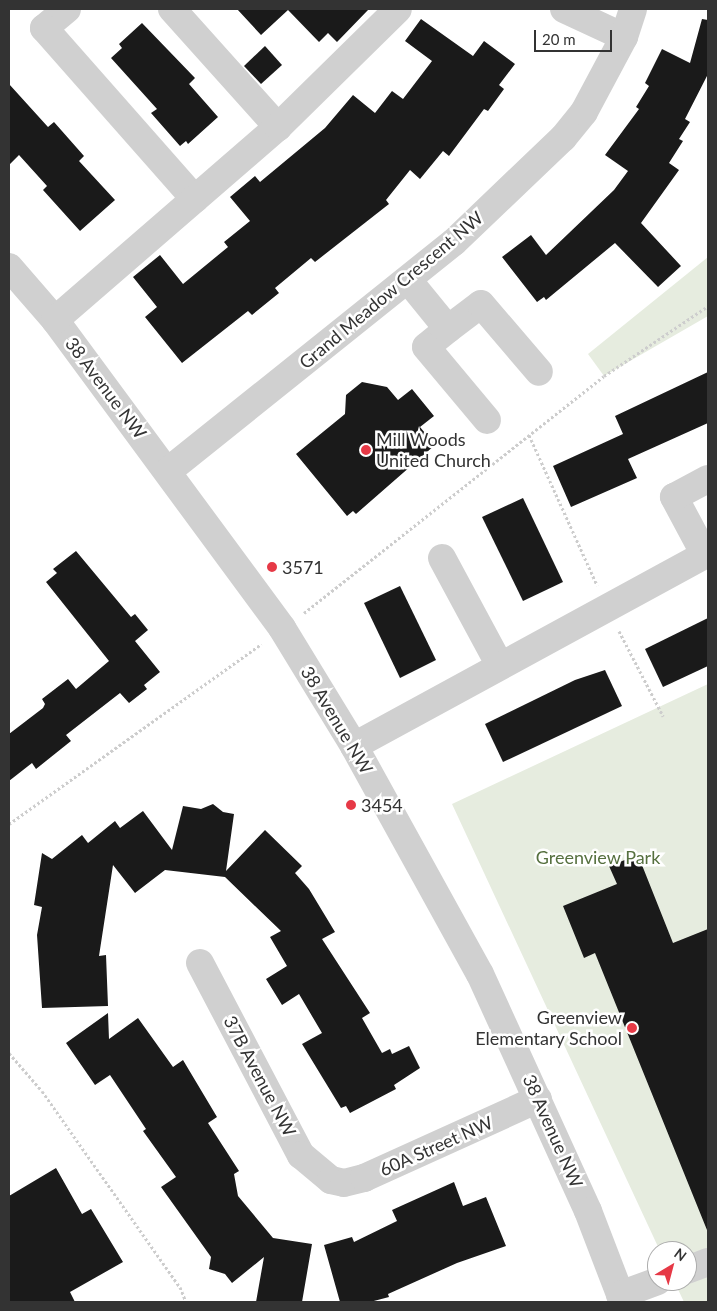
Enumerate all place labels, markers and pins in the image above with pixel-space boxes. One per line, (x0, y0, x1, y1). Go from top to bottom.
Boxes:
place label: Mill Woods United Church (376, 429, 491, 472)
marker: Mill Woods United Church (360, 444, 372, 456)
place label: 3571 (282, 556, 324, 578)
marker: 3571 (266, 561, 278, 573)
place label: 3454 (361, 794, 403, 816)
marker: 3454 (345, 799, 357, 811)
place label: Greenview Elementary School (475, 1007, 622, 1050)
marker: Greenview Elementary School (626, 1022, 638, 1034)

